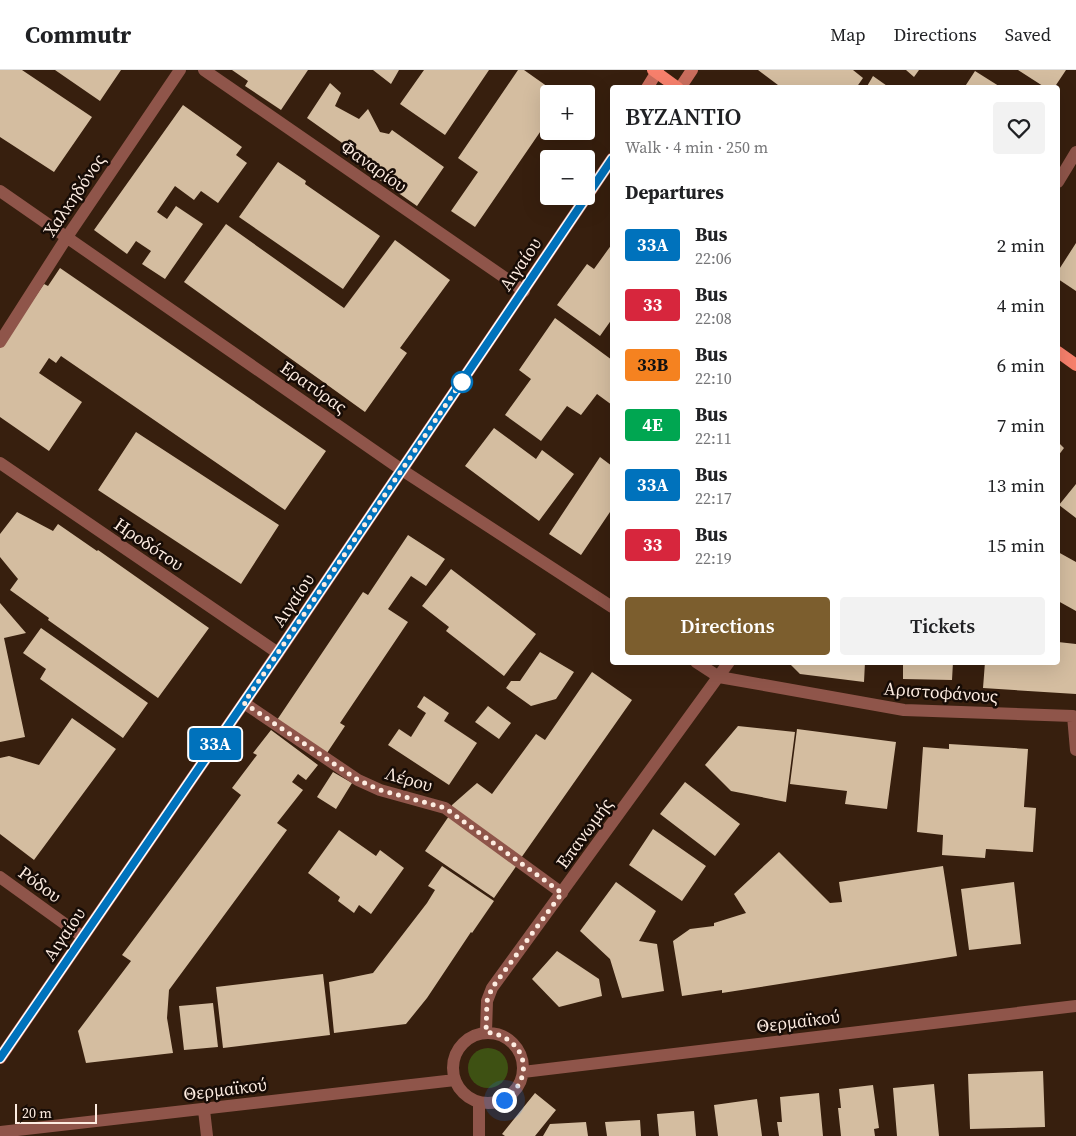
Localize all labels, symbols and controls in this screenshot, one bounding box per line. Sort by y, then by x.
text: Commutr [25,18,131,51]
text: Map [830,22,866,47]
text: Directions [894,22,977,47]
text: Saved [1005,22,1051,47]
map controls [540,85,595,205]
button: + [540,85,595,140]
text: ΒΥΖΑΝΤΙΟ [625,100,742,133]
button: heart [993,102,1045,154]
street label: Φαναρίου [336,134,412,198]
text: Walk · 4 min · 250 m [625,136,768,158]
street label: Χαλκηδόνος [37,148,111,242]
button: − [540,150,595,205]
text: Departures [625,179,724,205]
text: Bus [695,221,727,247]
street label: Αιγαίου [493,232,547,296]
text: 33A [637,232,668,257]
text: 2 min [997,232,1045,258]
text: 22:06 [695,247,732,269]
text: Bus [695,281,727,307]
text: 33 [643,292,662,317]
text: 4 min [997,292,1045,318]
text: 22:08 [695,307,732,329]
text: Bus [695,341,727,367]
text: 33Β [637,352,668,377]
text: 6 min [997,352,1045,378]
street label: Ερατύρας [276,355,352,419]
text: 22:10 [695,367,732,389]
unlabelled marker [451,371,473,393]
text: Bus [695,401,727,427]
text: 4Ε [642,412,663,437]
text: 7 min [997,412,1045,438]
text: 22:11 [695,427,732,449]
text: Bus [695,461,727,487]
text: 33A [637,472,668,497]
text: 13 min [987,472,1045,498]
text: 22:17 [695,487,732,509]
street label: Ηροδότου [109,512,189,576]
text: Bus [695,521,727,547]
text: 33 [643,532,662,557]
text: 15 min [987,532,1045,558]
text: 22:19 [695,547,732,569]
street label: Αιγαίου [266,568,320,632]
button: Directions [625,597,830,655]
button: Tickets [840,597,1045,655]
street label: Αριστοφάνους [883,676,999,708]
line badge: 33A [186,728,244,760]
text: 33A [199,731,231,756]
street label: Λέρου [382,760,436,798]
street label: Επανωμής [550,792,618,874]
street label: Ρόδου [13,860,67,908]
street label: Αιγαίου [37,902,91,966]
street label: Θερμαϊκού [755,1003,841,1039]
street label: Θερμαϊκού [182,1071,268,1107]
your location [492,1088,517,1113]
scale bar [15,1101,98,1124]
text: 20 m [22,1103,52,1123]

